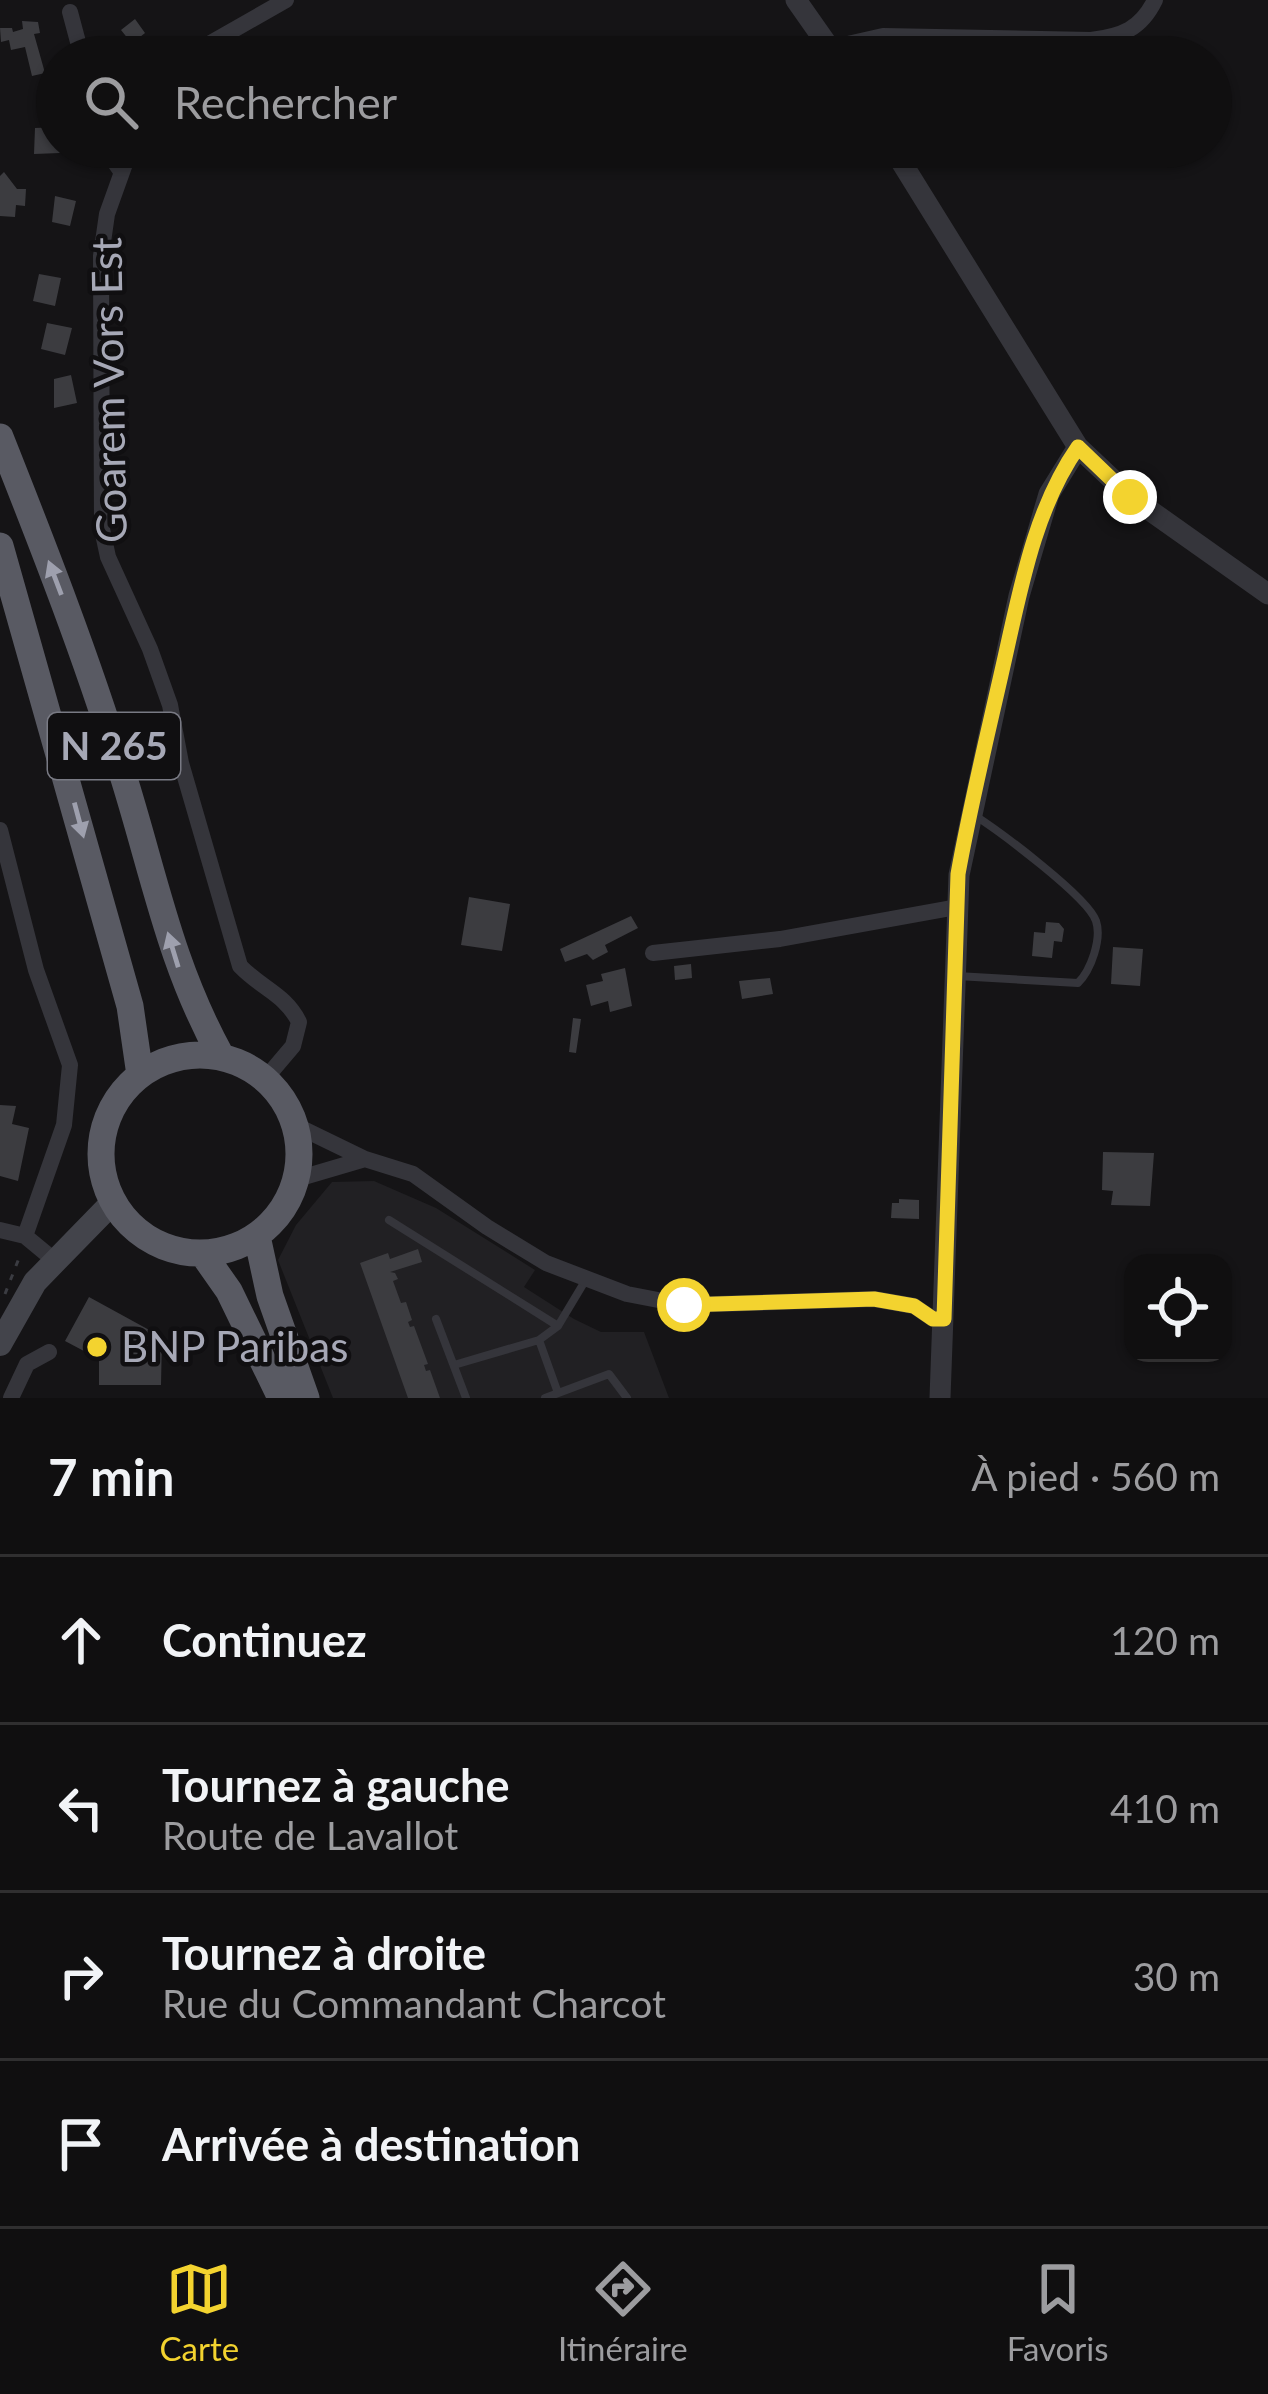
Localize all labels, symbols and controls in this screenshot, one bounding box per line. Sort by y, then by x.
search box [36,36,1232,168]
icon: search [78,69,144,135]
text: Rechercher [174,75,397,129]
street label: Goarem Vors Est [80,237,136,543]
route end [1103,470,1157,524]
one-way arrow [45,560,64,596]
road number: N 265 [48,713,180,779]
one-way arrow [71,802,90,839]
one-way arrow [163,931,181,968]
map controls [1124,1254,1232,1362]
button: locate [1124,1254,1232,1362]
route start [657,1278,711,1332]
place label: BNP Paribas [121,1321,348,1371]
marker: BNP Paribas [84,1334,110,1360]
text: 7 min [48,1446,174,1507]
text: À pied · 560 m [971,1453,1220,1499]
icon: ahead [48,1607,114,1673]
text: Continuez [162,1613,367,1667]
text: 120 m [1110,1617,1220,1663]
text: Tournez à gauche [162,1758,509,1812]
icon: left [48,1775,114,1841]
text: 410 m [1110,1785,1220,1831]
text: Route de Lavallot [162,1812,458,1858]
text: Tournez à droite [162,1926,486,1980]
icon: right [48,1943,114,2009]
text: 30 m [1133,1953,1220,1999]
text: Rue du Commandant Charcot [162,1980,666,2026]
icon: arrive [48,2111,114,2177]
text: Arrivée à destination [162,2117,580,2171]
tab: Carte [159,2256,239,2368]
tab: Itinéraire [558,2256,688,2368]
tab: Favoris [1007,2256,1109,2368]

